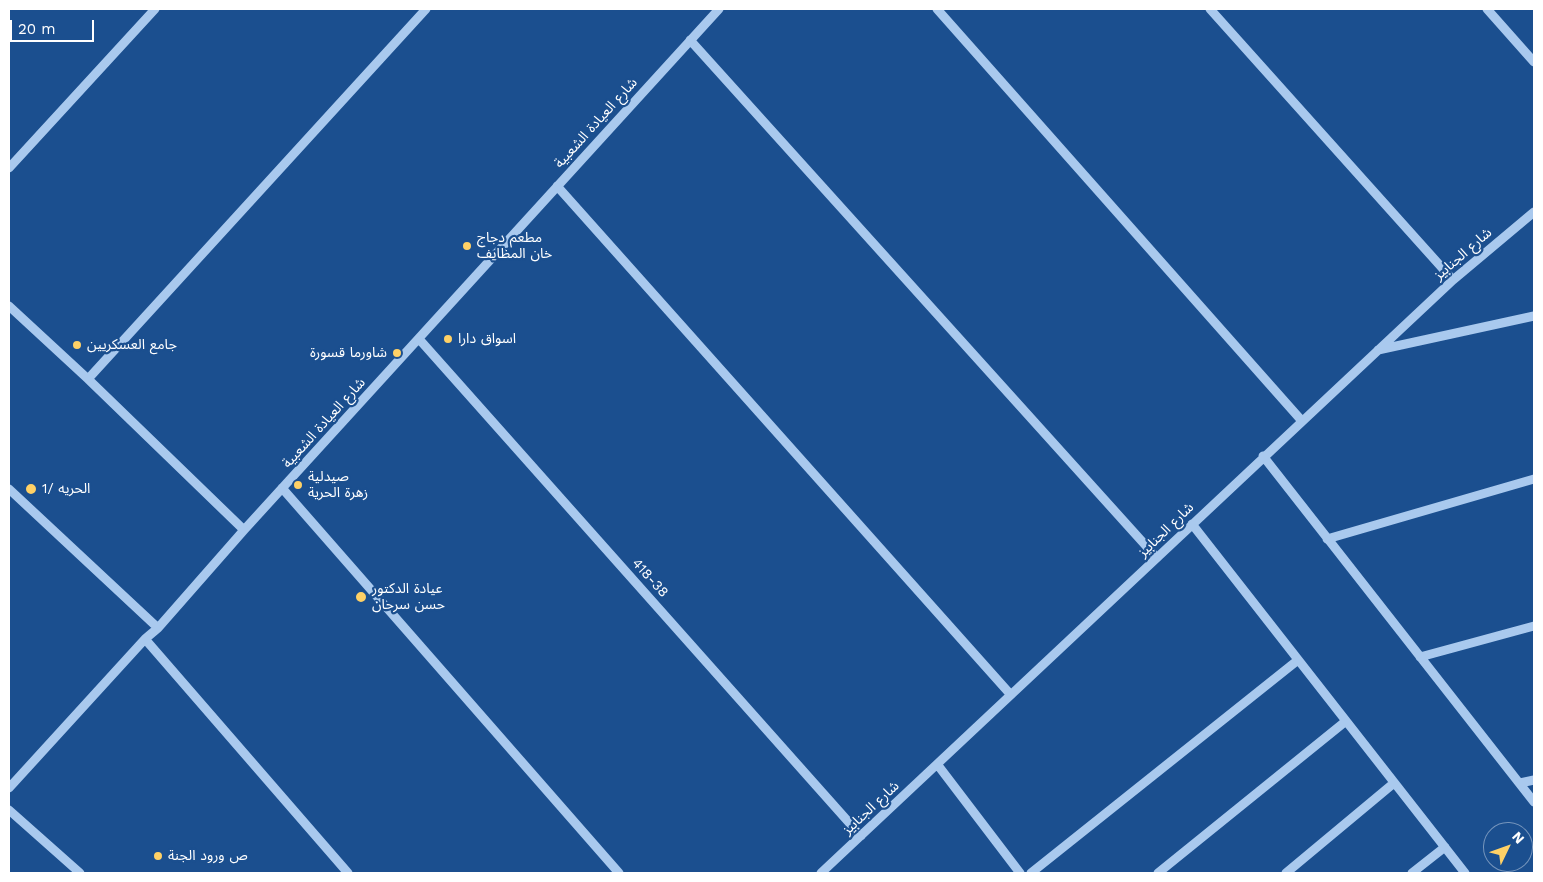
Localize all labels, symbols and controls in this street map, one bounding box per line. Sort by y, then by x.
scale bar [12,10,96,42]
text: 20 m [18,20,56,38]
street label: شارع العيادة الشعبية [551,74,641,172]
street label: شارع الجنابيز [1431,224,1495,284]
place label: مطعم دجاج خان المظايف [477,230,552,262]
marker: مطعم دجاج خان المظايف [461,240,473,252]
place label: اسواق دارا [458,331,516,347]
marker: اسواق دارا [442,333,454,345]
place label: جامع العسكريين [87,337,177,353]
marker: جامع العسكريين [71,339,83,351]
place label: شاورما قسورة [310,345,387,361]
marker: شاورما قسورة [391,347,403,359]
street label: شارع العيادة الشعبية [279,374,369,472]
place label: صيدلية زهرة الحرية [308,469,368,502]
marker: صيدلية زهرة الحرية [292,479,304,491]
place label: الحريه /1 [42,481,90,497]
marker: الحريه /1 [24,482,38,496]
street label: شارع الجنابيز [1134,499,1198,561]
street label: 418-38 [628,555,672,601]
place label: عيادة الدكتور حسن سرحان [372,581,445,614]
marker: عيادة الدكتور حسن سرحان [354,590,368,604]
street label: شارع الجنابيز [839,778,903,838]
north arrow [1483,822,1533,872]
text: N [1509,828,1528,847]
place label: ص ورود الجنة [168,848,248,864]
marker: ص ورود الجنة [152,850,164,862]

